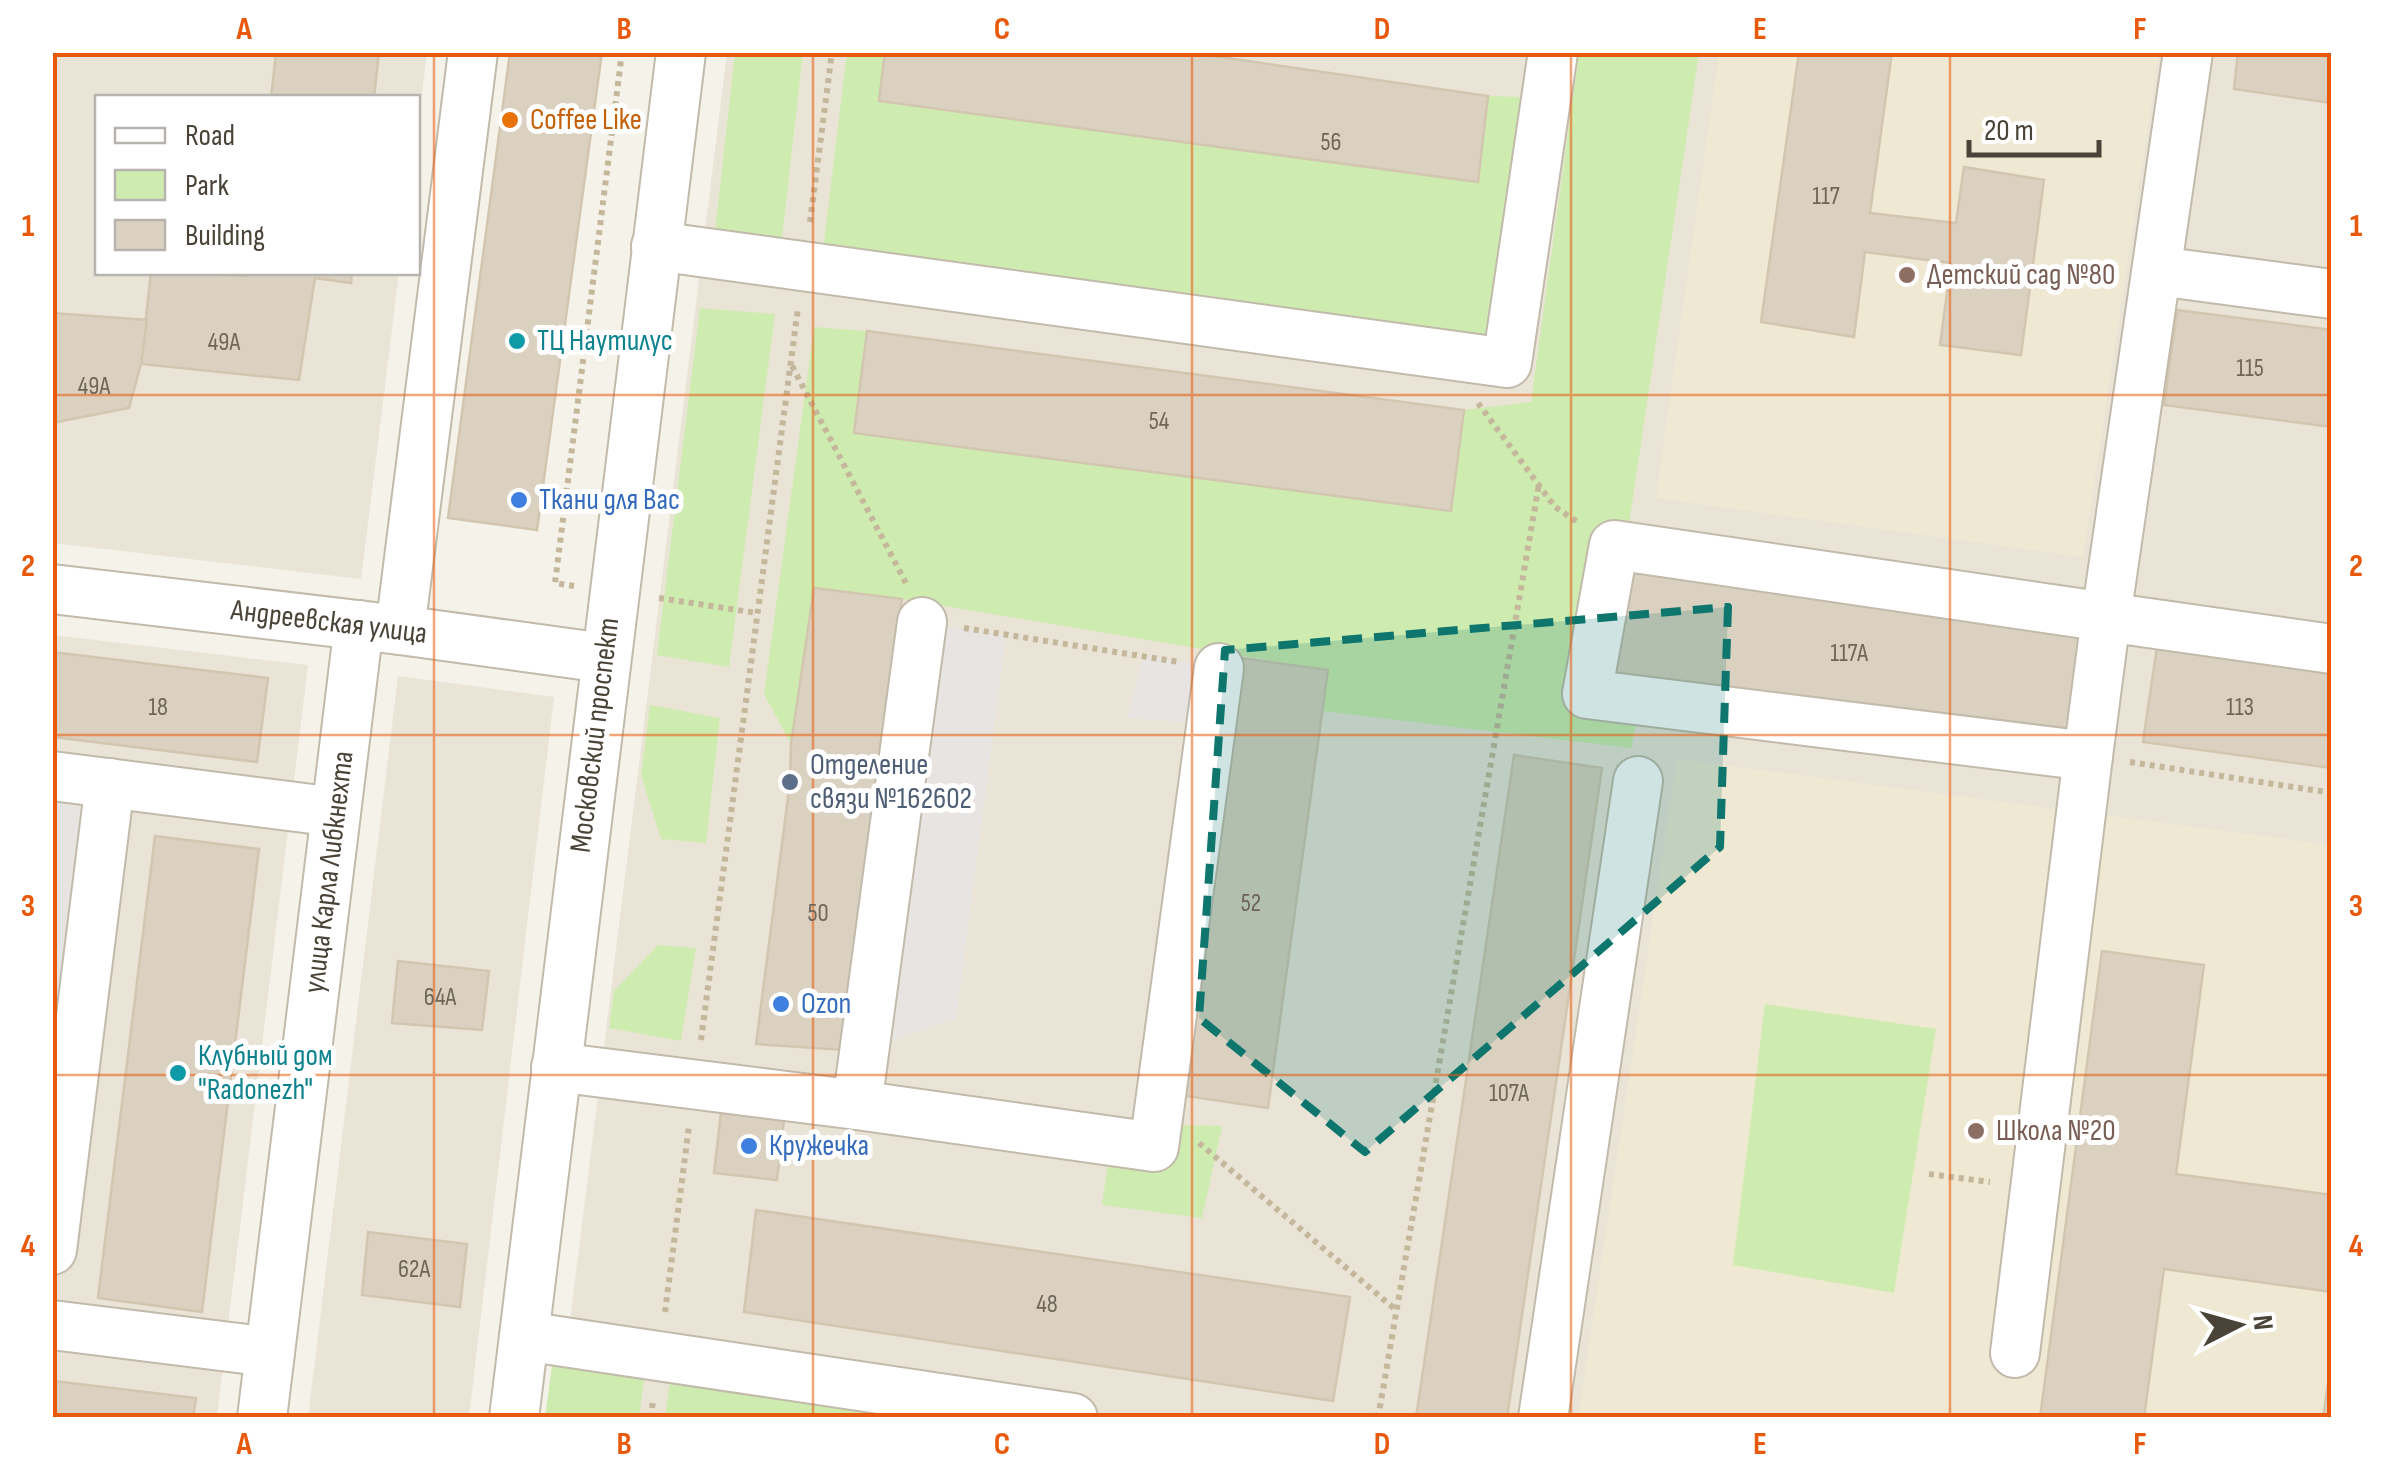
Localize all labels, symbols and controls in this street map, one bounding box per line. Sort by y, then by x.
text: A [235,10,252,49]
text: B [616,10,632,49]
text: C [994,10,1010,49]
text: D [1374,10,1390,49]
text: E [1753,10,1767,49]
text: F [2133,10,2147,49]
legend [95,95,420,275]
scale bar [1969,95,2099,157]
place label: Coffee Like [530,102,642,138]
marker: Coffee Like [499,109,521,131]
text: 20 m [1984,113,2034,149]
text: Road [185,118,235,154]
house number: 56 [1321,127,1341,158]
text: Park [185,168,229,204]
house number: 117 [1812,181,1840,212]
text: 1 [22,207,35,246]
text: 1 [2350,207,2363,246]
text: Building [185,218,265,254]
place label: Детский сад №80 [1927,257,2115,293]
marker: Детский сад №80 [1896,264,1918,286]
place label: ТЦ Наутилус [537,323,673,359]
house number: 49А [208,327,240,358]
marker: ТЦ Наутилус [506,330,528,352]
house number: 115 [2236,353,2264,384]
house number: 49А [78,371,110,402]
house number: 54 [1149,406,1169,437]
place label: Ткани для Вас [539,482,680,518]
marker: Ткани для Вас [508,489,530,511]
text: 2 [21,547,35,586]
text: 2 [2349,547,2363,586]
street label: Андреевская улица [228,592,429,652]
street label: Московский проспект [563,615,627,855]
house number: 117А [1830,638,1868,669]
house number: 18 [148,692,168,723]
house number: 113 [2226,692,2254,723]
place label: Отделение связи №162602 [810,747,972,817]
street label: улица Карла Либкнехта [296,749,362,995]
marker: Отделение связи №162602 [779,771,801,793]
text: 3 [21,887,35,926]
text: 3 [2349,887,2363,926]
house number: 52 [1241,888,1261,919]
house number: 50 [807,898,829,929]
house number: 64А [424,982,457,1013]
place label: Ozon [801,986,851,1022]
marker: Ozon [770,993,792,1015]
place label: Клубный дом "Radonezh" [198,1038,333,1108]
marker: Клубный дом "Radonezh" [167,1062,189,1084]
house number: 107А [1489,1078,1529,1109]
place label: Школа №20 [1996,1113,2116,1149]
marker: Школа №20 [1965,1120,1987,1142]
place label: Кружечка [769,1128,869,1164]
marker: Кружечка [738,1135,760,1157]
text: 4 [21,1227,36,1266]
text: 4 [2349,1227,2364,1266]
house number: 62А [398,1254,430,1285]
north arrow [2189,1275,2289,1375]
house number: 48 [1036,1289,1058,1320]
text: N [2245,1313,2280,1332]
text: A [235,1425,252,1464]
text: B [616,1425,632,1464]
text: C [994,1425,1010,1464]
text: D [1374,1425,1390,1464]
text: E [1753,1425,1767,1464]
text: F [2133,1425,2147,1464]

